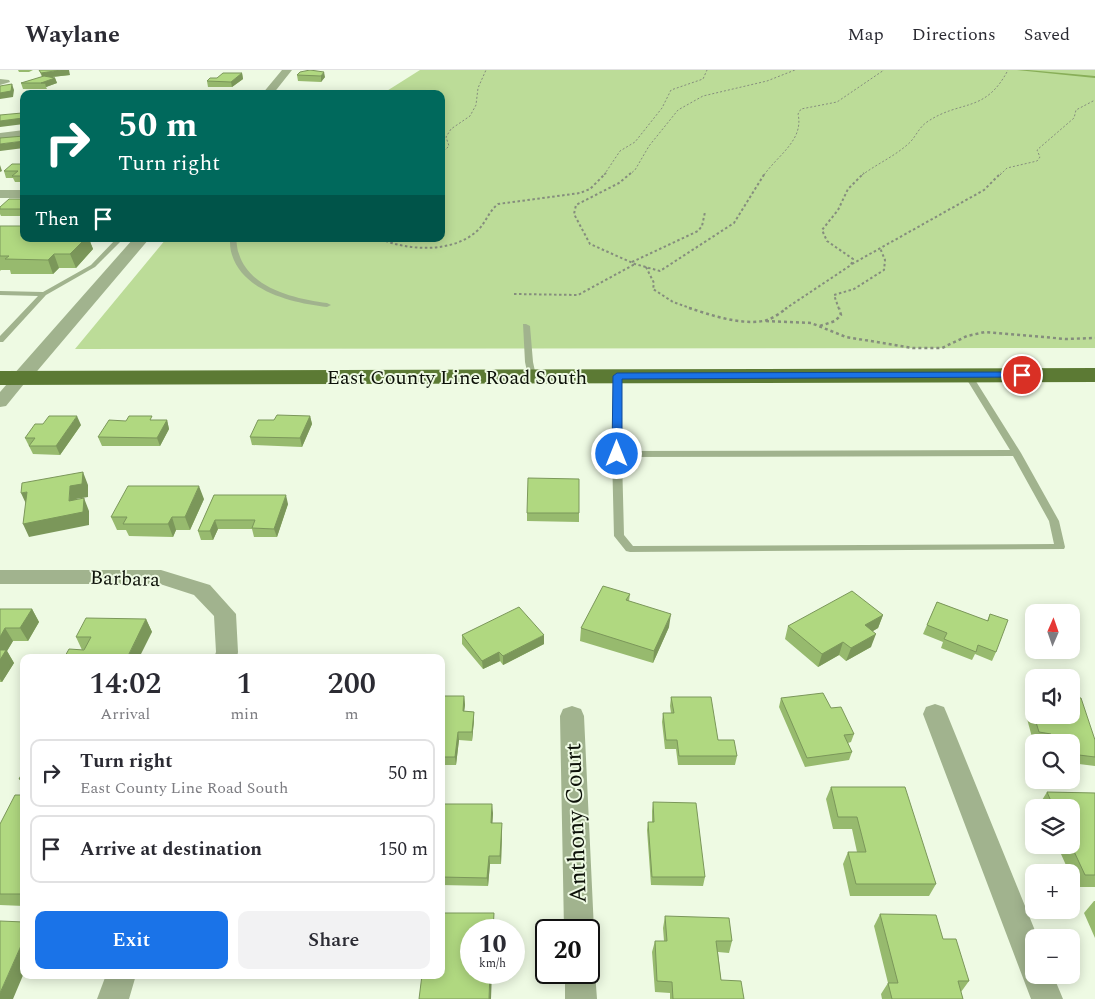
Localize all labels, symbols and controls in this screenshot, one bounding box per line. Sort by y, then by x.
text: Waylane [25,17,120,53]
text: Map [848,21,884,48]
text: Directions [912,21,996,48]
text: Saved [1024,21,1070,48]
text: 50 m [118,99,198,152]
icon: right [35,110,100,175]
text: Turn right [118,147,220,180]
text: Then [35,205,79,234]
icon: arrive [89,205,117,233]
pin [1001,354,1043,396]
icon: arrive [1008,361,1036,389]
street label: East County Line Road South [327,363,587,393]
position arrow [590,427,642,479]
street label: Barbara [90,563,161,595]
north arrow [1025,604,1080,659]
map controls [1025,604,1080,984]
text: 14:02 [89,661,161,707]
text: 1 [236,661,252,707]
text: 200 [328,661,376,707]
button: sound [1025,669,1080,724]
text: Arrival [100,702,150,726]
text: min [230,702,258,726]
text: m [345,702,359,726]
button: search [1025,734,1080,789]
street label: Anthony Court [555,742,597,904]
text: Turn right [80,747,173,776]
icon: right [37,759,65,787]
text: 50 m [388,759,428,788]
text: East County Line Road South [80,776,288,800]
button: layers [1025,799,1080,854]
icon: arrive [37,835,65,863]
text: Arrive at destination [80,835,262,864]
text: 150 m [378,835,428,864]
button: + [1025,864,1080,919]
button: Exit [35,911,228,969]
button: Share [238,911,430,969]
speed limit sign: 20 [535,919,600,984]
text: 10 [478,926,507,964]
button: − [1025,929,1080,984]
text: km/h [479,954,506,973]

